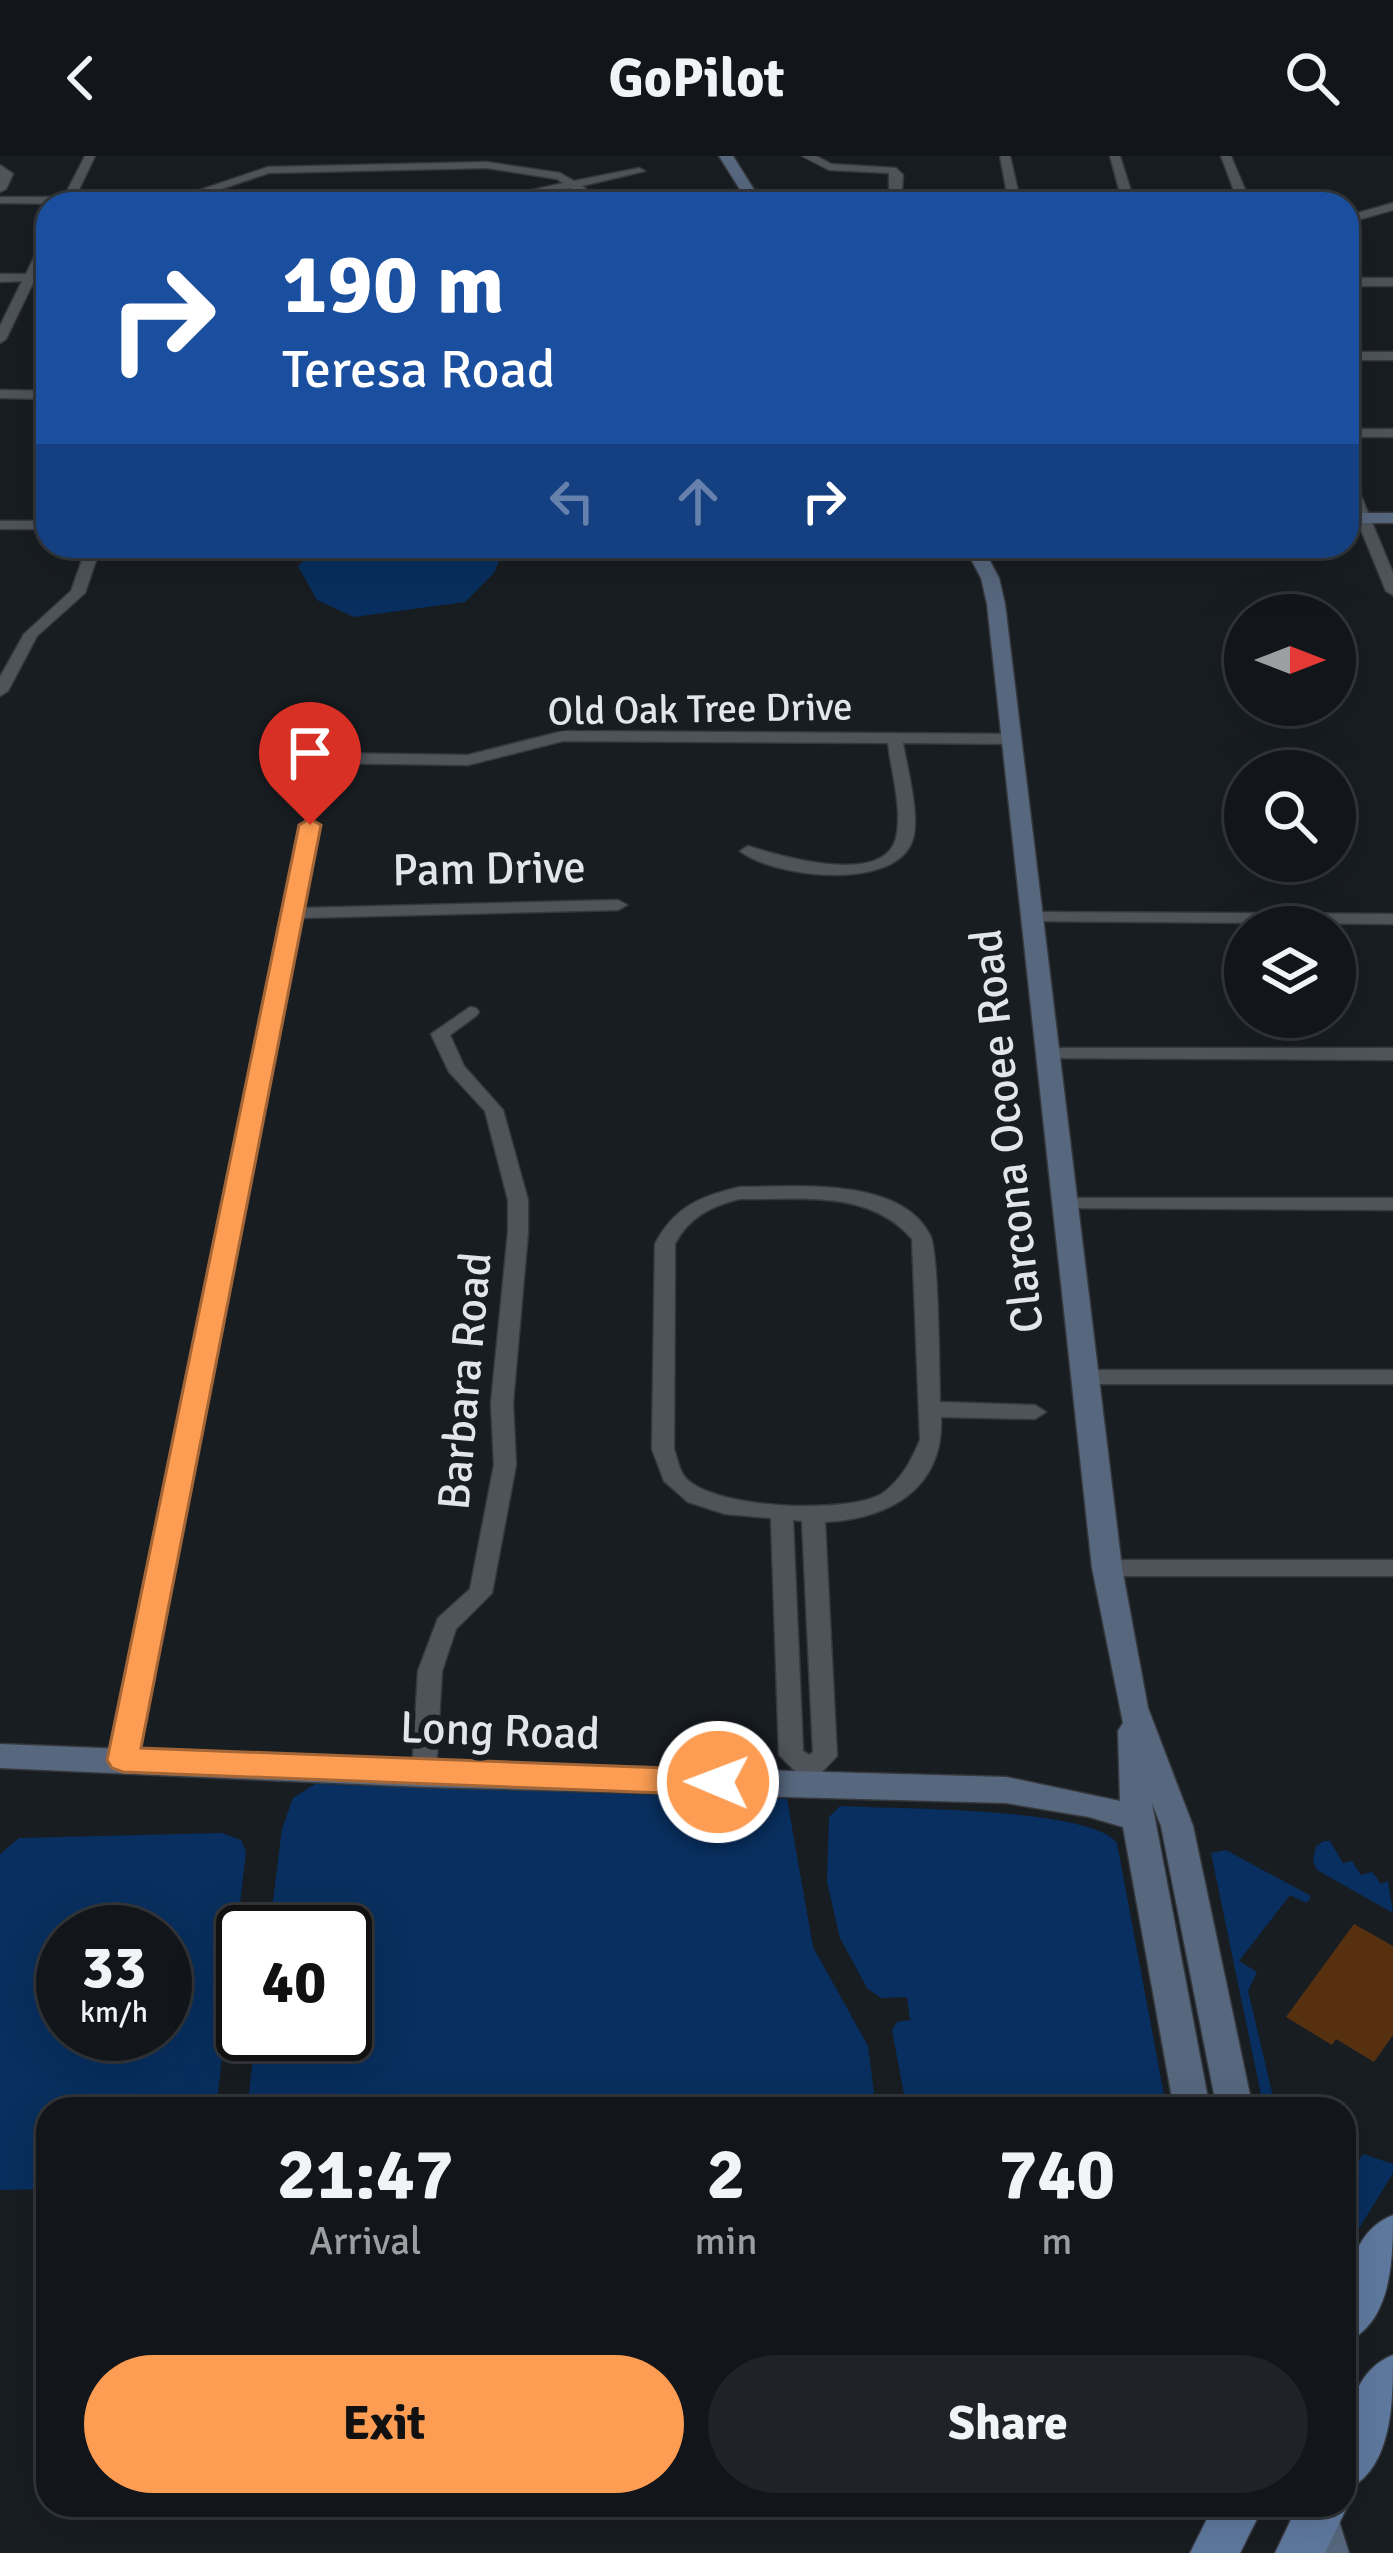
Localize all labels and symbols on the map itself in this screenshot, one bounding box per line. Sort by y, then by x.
north arrow [1224,594,1356,726]
street label: Old Oak Tree Drive [547,682,853,736]
pin [259,702,361,825]
street label: Pam Drive [392,840,586,898]
street label: Clarcona Ocoee Road [958,926,1056,1336]
street label: Barbara Road [426,1250,504,1512]
street label: Long Road [399,1700,601,1762]
position arrow [655,1719,781,1845]
speed limit sign: 40 [216,1905,372,2061]

